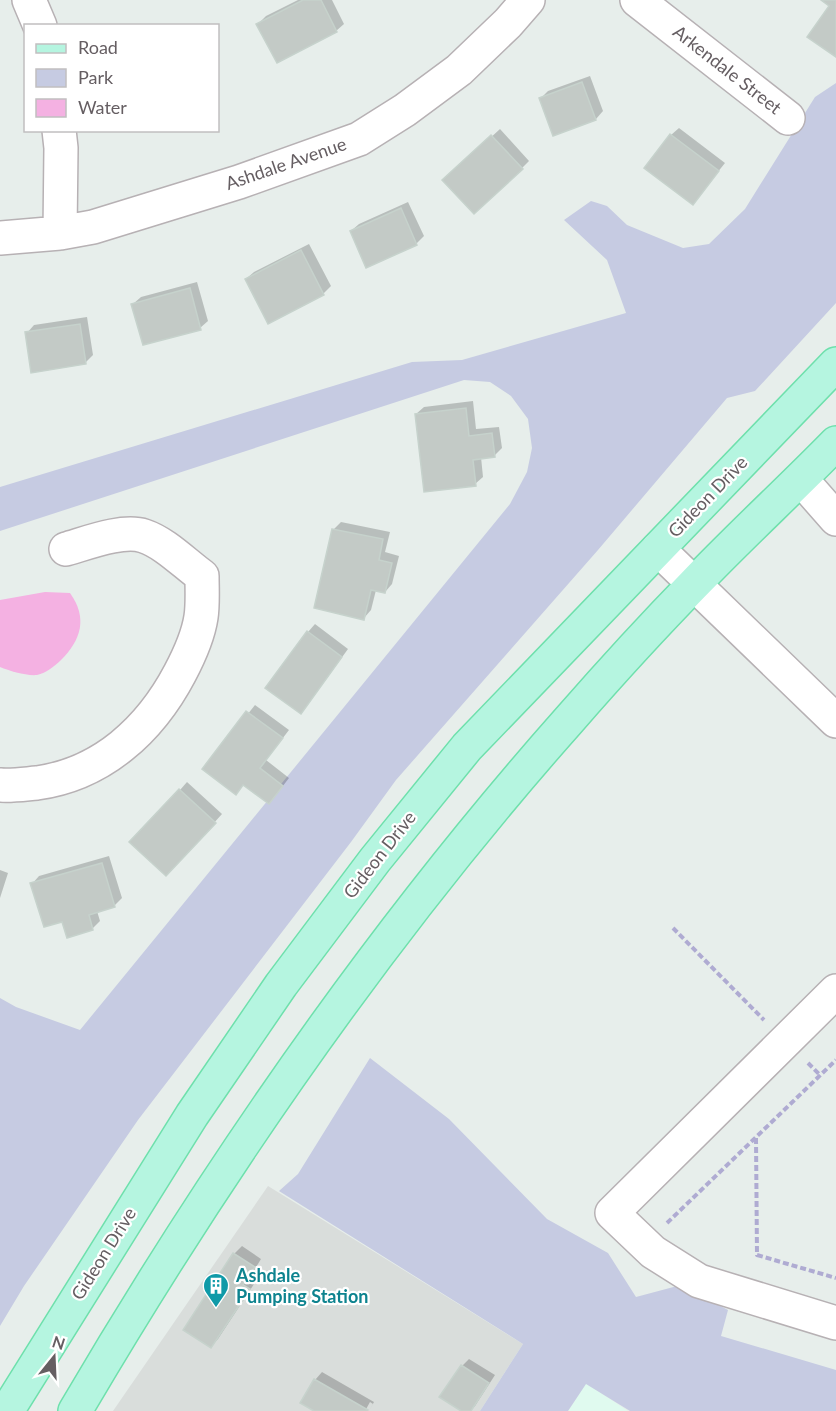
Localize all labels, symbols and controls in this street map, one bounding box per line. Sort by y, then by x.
street label: Arkendale Street [669,20,787,119]
legend [24,24,219,132]
text: Road [78,36,118,58]
text: Park [78,66,114,88]
text: Water [78,96,127,118]
street label: Ashdale Avenue [222,132,349,194]
street label: Gideon Drive [663,451,752,542]
street label: Gideon Drive [338,806,420,902]
street label: Gideon Drive [66,1203,140,1304]
place label: Ashdale Pumping Station [235,1264,368,1307]
building icon: Ashdale Pumping Station [201,1271,231,1309]
north arrow [24,1327,84,1387]
text: N [50,1331,68,1353]

